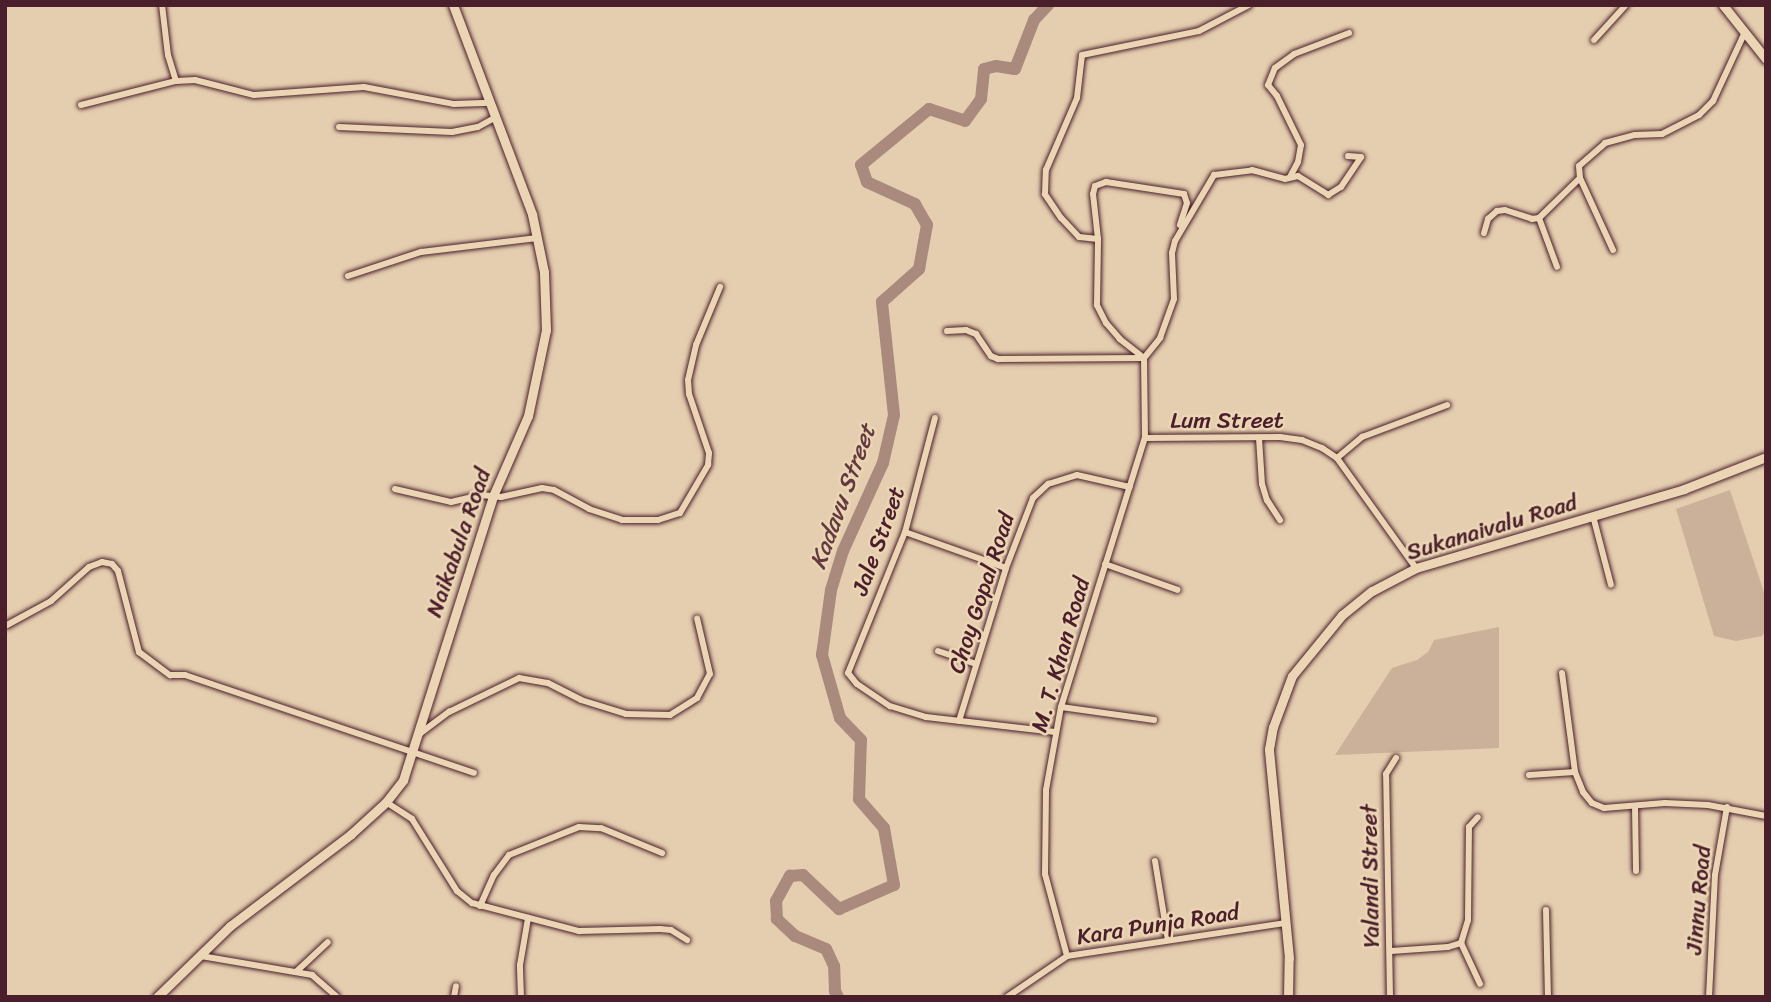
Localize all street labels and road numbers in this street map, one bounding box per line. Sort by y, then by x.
street label: Lum Street [1170,407,1284,435]
street label: Naikabula Road [421,465,497,621]
street label: Jale Street [847,483,911,599]
street label: Sukanaivalu Road [1403,489,1581,567]
street label: Choy Gopal Road [943,509,1021,677]
street label: M. T. Khan Road [1026,574,1096,736]
street label: Yalandi Street [1356,804,1386,948]
street label: Jinnu Road [1680,844,1718,956]
street label: Kara Punja Road [1074,898,1242,952]

